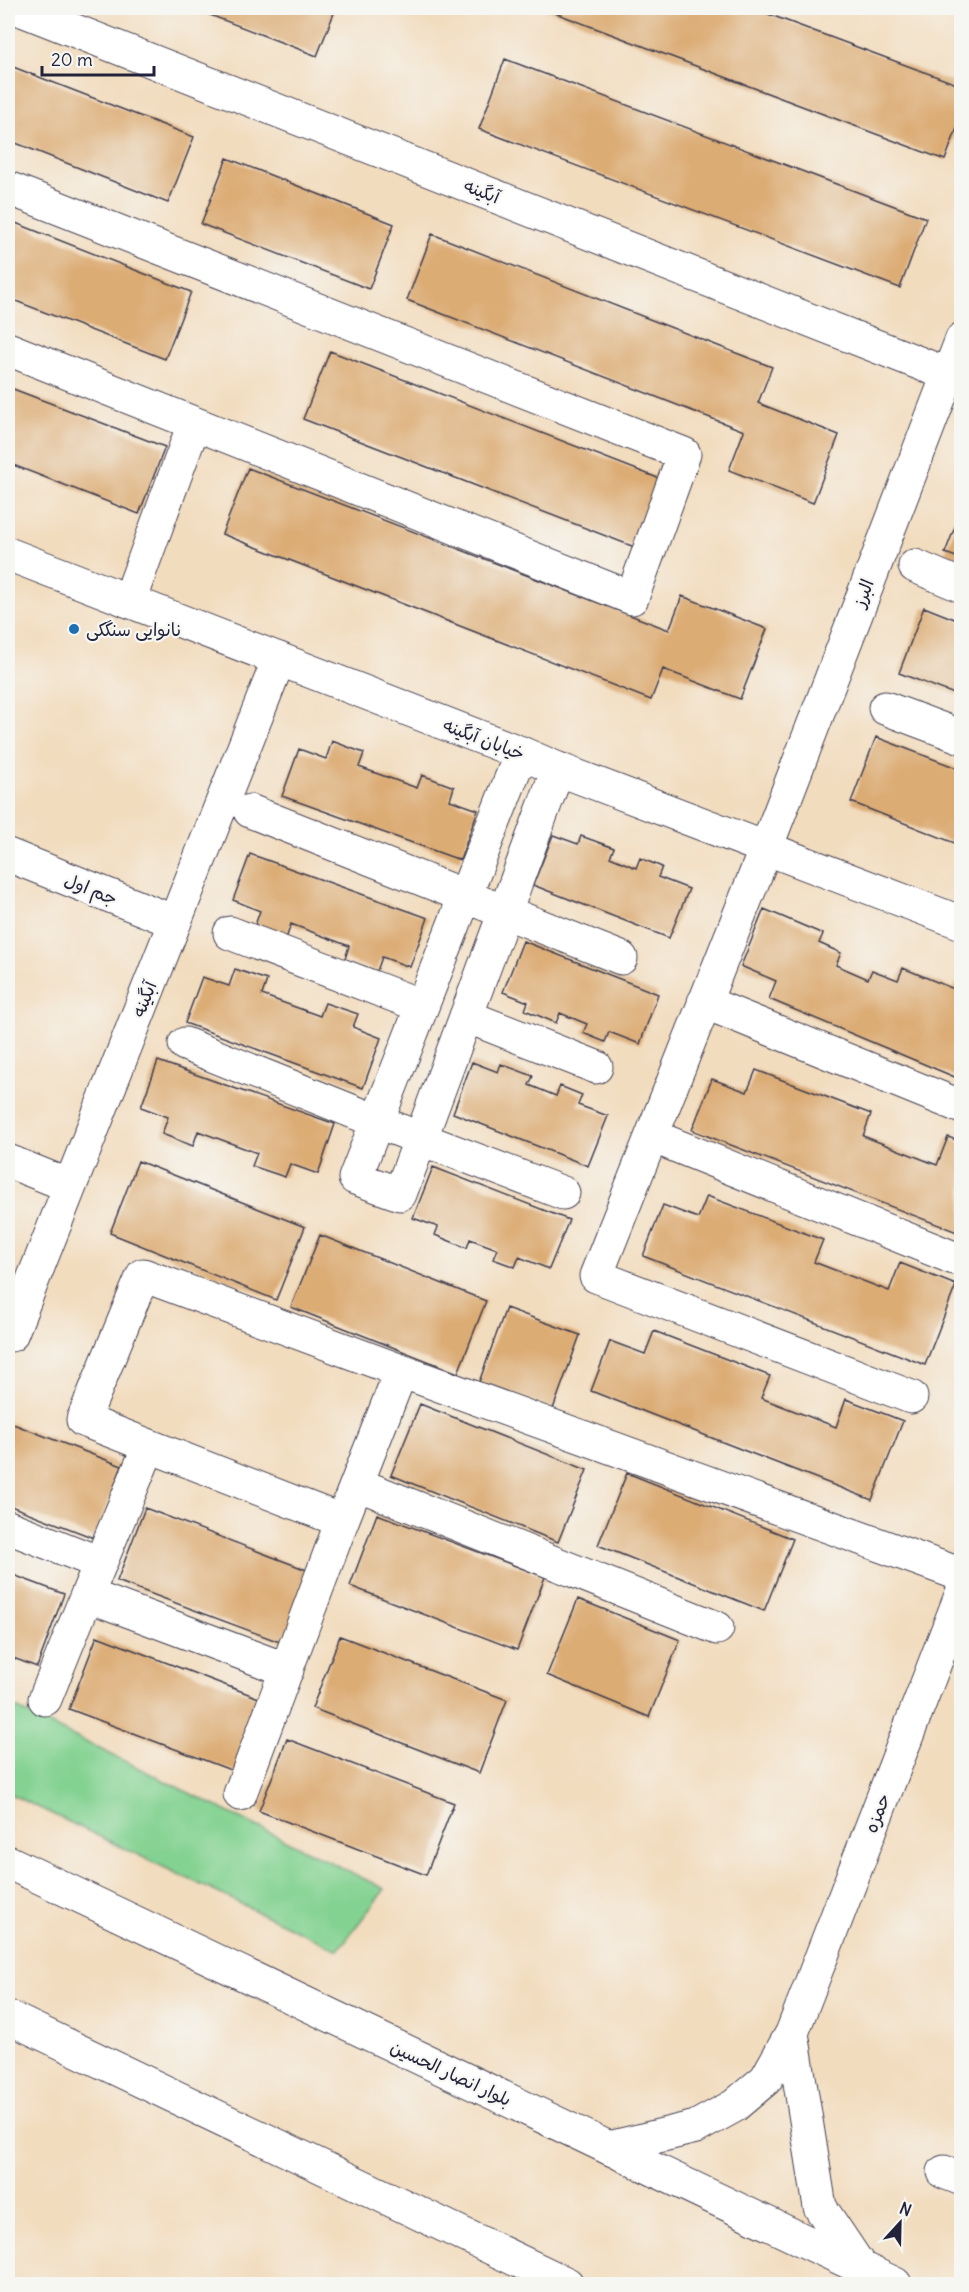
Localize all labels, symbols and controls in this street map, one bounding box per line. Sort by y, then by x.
scale bar [42,39,154,77]
text: 20 m [51,48,93,71]
street label: آبگینه [461,173,505,209]
street label: البرز [846,576,879,612]
place label: نانوایی سنگکی [86,618,182,641]
marker: نانوایی سنگکی [67,622,81,636]
street label: خیابان آبگینه [440,713,528,765]
street label: جم اول [60,868,121,913]
street label: آبگینه [126,976,162,1020]
street label: حمزه [859,1790,895,1836]
street label: بلوار انصار الحسین [387,2035,515,2111]
north arrow [870,2193,930,2253]
text: N [897,2198,914,2220]

